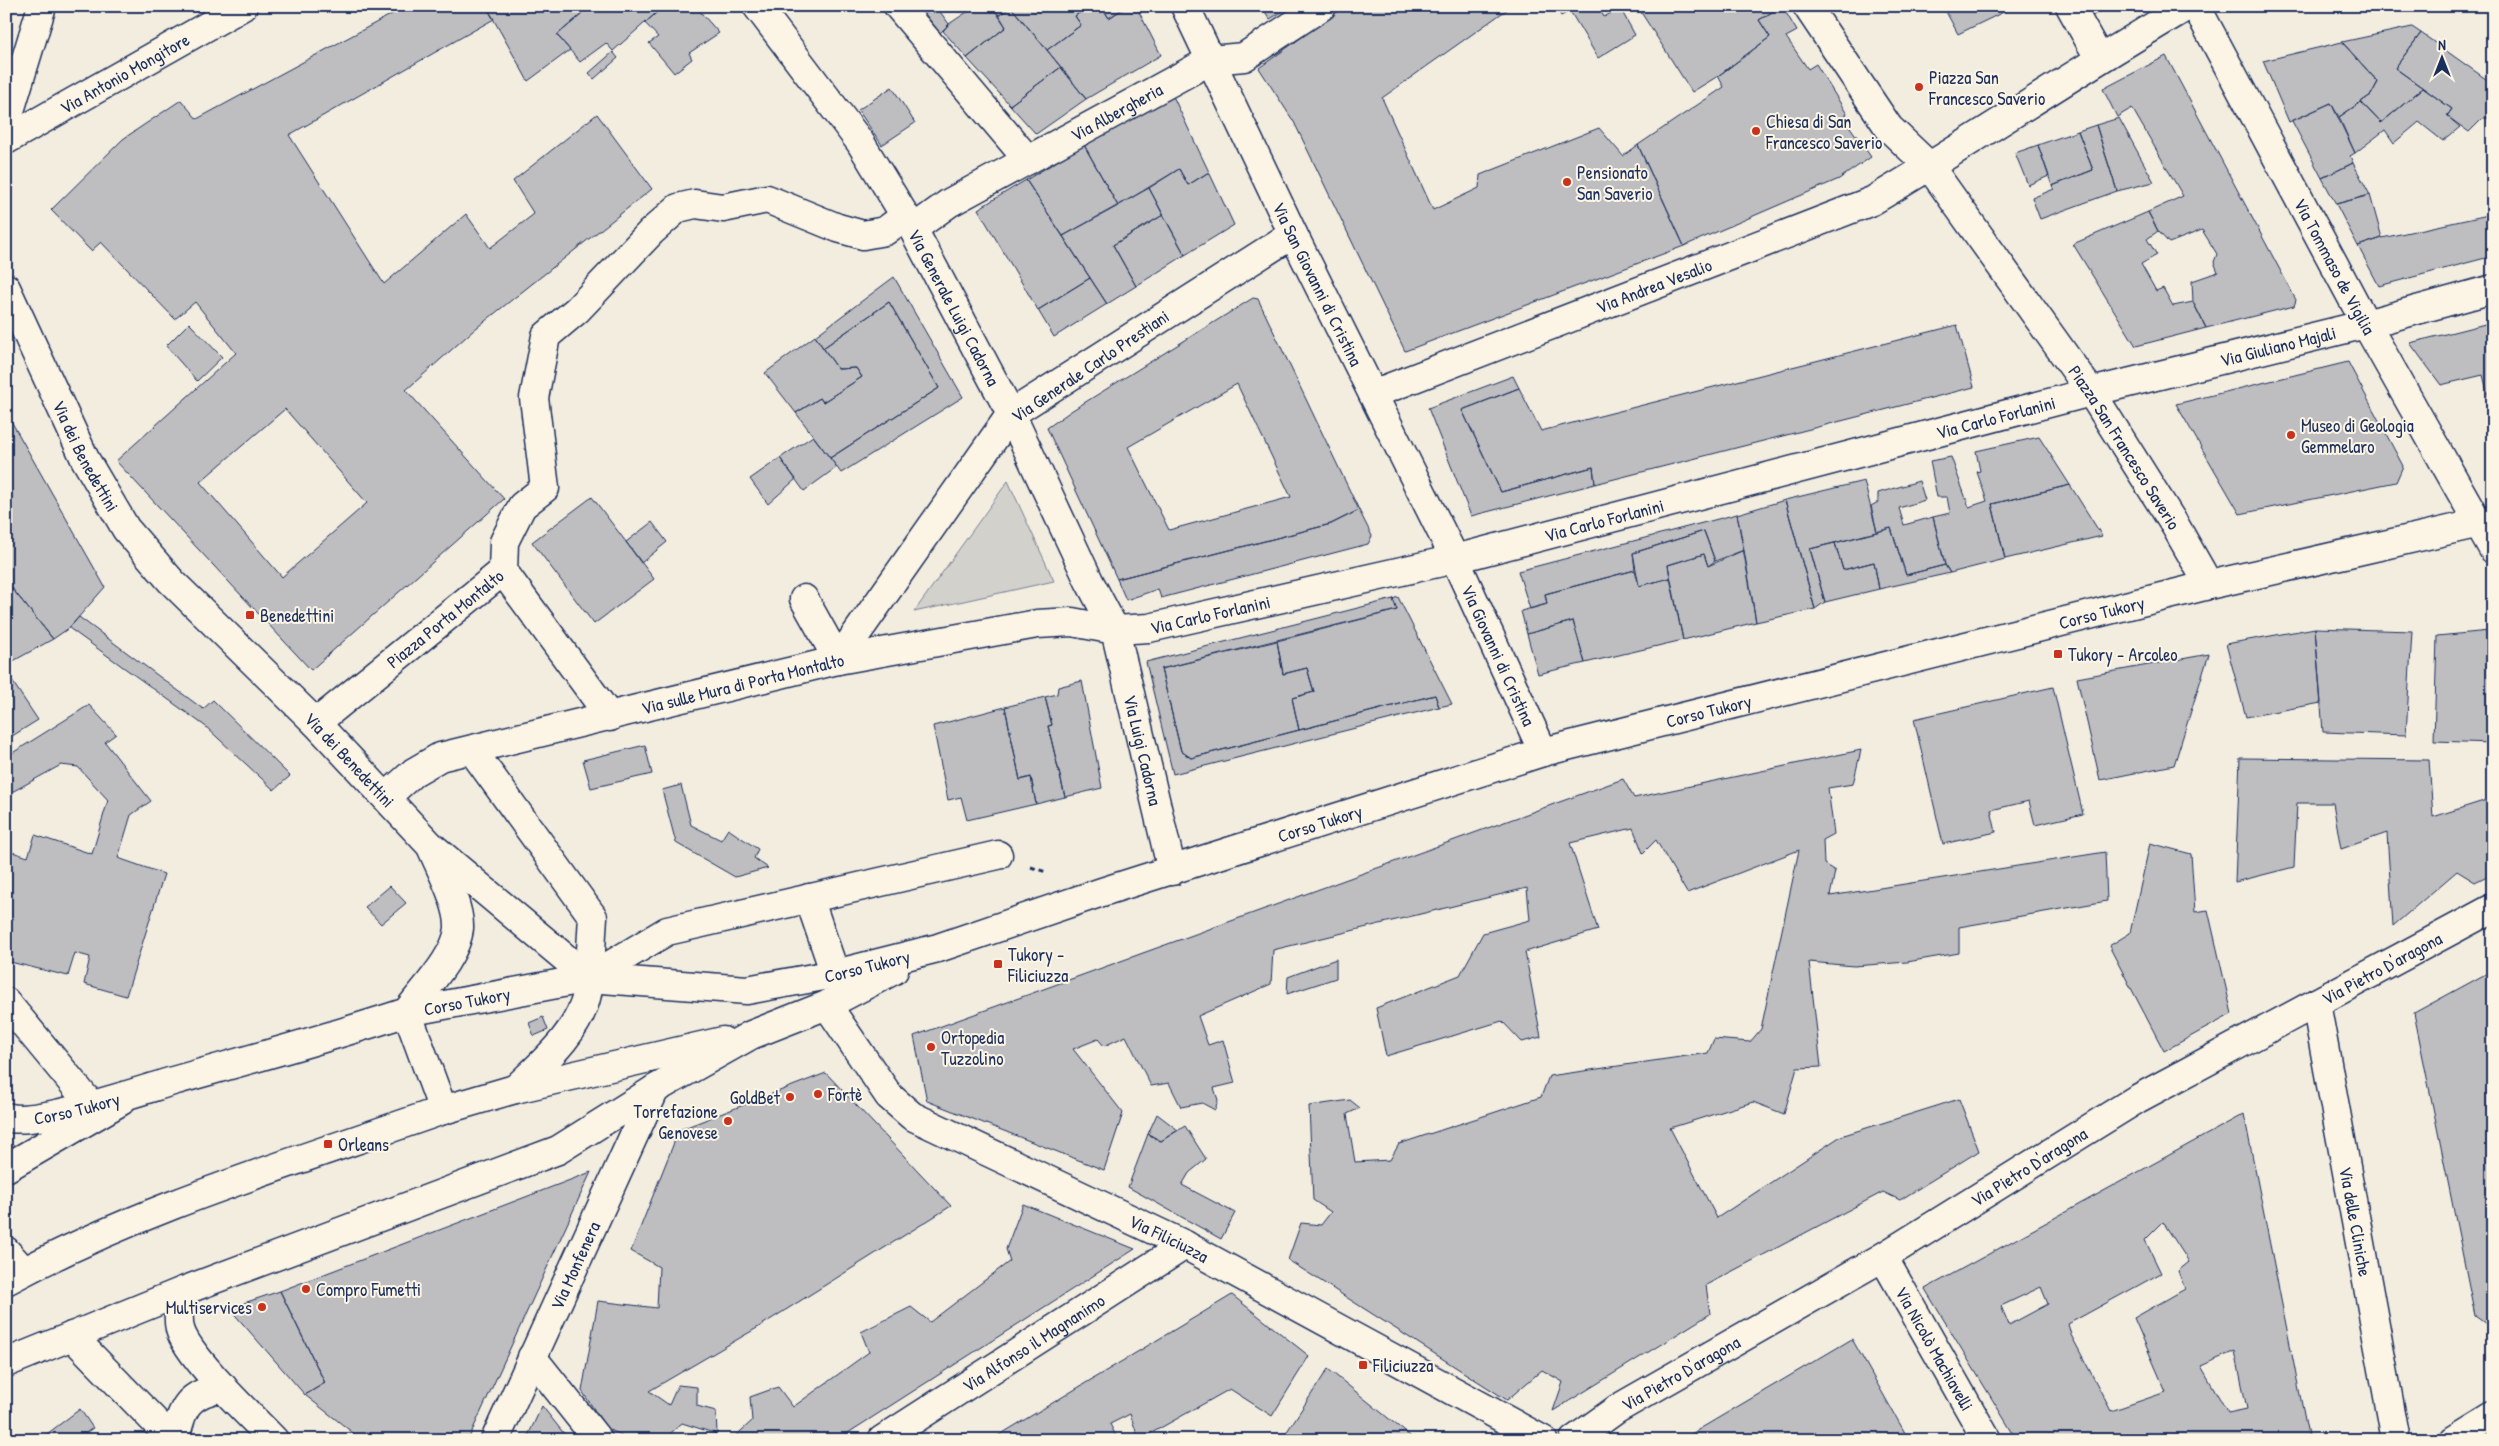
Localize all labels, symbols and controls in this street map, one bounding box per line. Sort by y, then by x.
street label: Via Antonio Mongitore [55,26,194,120]
north arrow [2416,32,2466,82]
text: N [2438,35,2446,54]
place label: Piazza San Francesco Saverio [1928,65,2045,111]
street label: Via Albergheria [1066,76,1167,147]
marker: Piazza San Francesco Saverio [1913,81,1925,93]
place label: Chiesa di San Francesco Saverio [1765,109,1882,155]
marker: Chiesa di San Francesco Saverio [1750,125,1762,137]
place label: Pensionato San Saverio [1577,160,1653,206]
marker: Pensionato San Saverio [1561,176,1573,188]
street label: Via Tommaso de Vigilia [2288,193,2382,339]
street label: Via San Giovanni di Cristina [1267,198,1369,370]
street label: Via Generale Luigi Cadorna [903,224,1006,390]
street label: Via Andrea Vesalio [1592,252,1715,319]
street label: Via Generale Carlo Prestiani [1006,304,1174,428]
street label: Via Giuliano Majali [2217,319,2338,372]
street label: Piazza San Francesco Saverio [2063,360,2187,534]
street label: Via Carlo Forlanini [1933,389,2058,445]
street label: Via dei Benedettini [47,396,125,516]
place label: Museo di Geologia Gemmelaro [2301,413,2414,459]
marker: Museo di Geologia Gemmelaro [2285,429,2297,441]
street label: Via Carlo Forlanini [1541,492,1666,548]
street label: Piazza Porta Montalto [381,563,509,674]
street label: Via Giovanni di Cristina [1456,580,1542,730]
street label: Via Carlo Forlanini [1148,589,1273,640]
street label: Corso Tukory [2056,589,2147,635]
place label: Benedettini [260,603,334,628]
marker: Benedettini [244,609,256,621]
place label: Tukory - Arcoleo [2068,642,2178,667]
street label: Via sulle Mura di Porta Montalto [639,647,846,720]
marker: Tukory - Arcoleo [2052,648,2064,660]
street label: Corso Tukory [1663,688,1754,733]
street label: Via Luigi Cadorna [1118,692,1169,808]
street label: Via dei Benedettini [299,706,401,813]
street label: Corso Tukory [1274,798,1365,848]
street label: Via Pietro D'aragona [2317,925,2446,1010]
place label: Tukory - Filiciuzza [1007,942,1068,988]
street label: Corso Tukory [822,943,913,988]
marker: Tukory - Filiciuzza [992,958,1004,970]
street label: Corso Tukory [422,980,513,1021]
place label: Ortopedia Tuzzolino [941,1025,1004,1071]
marker: Ortopedia Tuzzolino [925,1041,937,1053]
place label: Fortè [827,1082,862,1107]
street label: Corso Tukory [32,1085,123,1130]
place label: GoldBet [730,1085,781,1110]
marker: Fortè [812,1088,824,1100]
marker: GoldBet [784,1091,796,1103]
place label: Torrefazione Genovese [633,1099,718,1145]
marker: Torrefazione Genovese [722,1115,734,1127]
street label: Via Pietro D'aragona [1966,1121,2092,1212]
place label: Orleans [338,1132,389,1157]
marker: Orleans [322,1138,334,1150]
street label: Via delle Cliniche [2334,1164,2378,1278]
street label: Via Filiciuzza [1125,1208,1213,1268]
street label: Via Monfenera [544,1217,606,1313]
place label: Compro Fumetti [316,1277,421,1302]
street label: Via Nicolò Machiavelli [1890,1282,1980,1415]
marker: Compro Fumetti [300,1283,312,1295]
street label: Via Alfonso il Magnanimo [957,1287,1109,1398]
place label: Multiservices [166,1295,252,1320]
marker: Multiservices [256,1301,268,1313]
street label: Via Pietro D'aragona [1616,1329,1744,1417]
place label: Filiciuzza [1372,1353,1433,1378]
marker: Filiciuzza [1357,1359,1369,1371]

